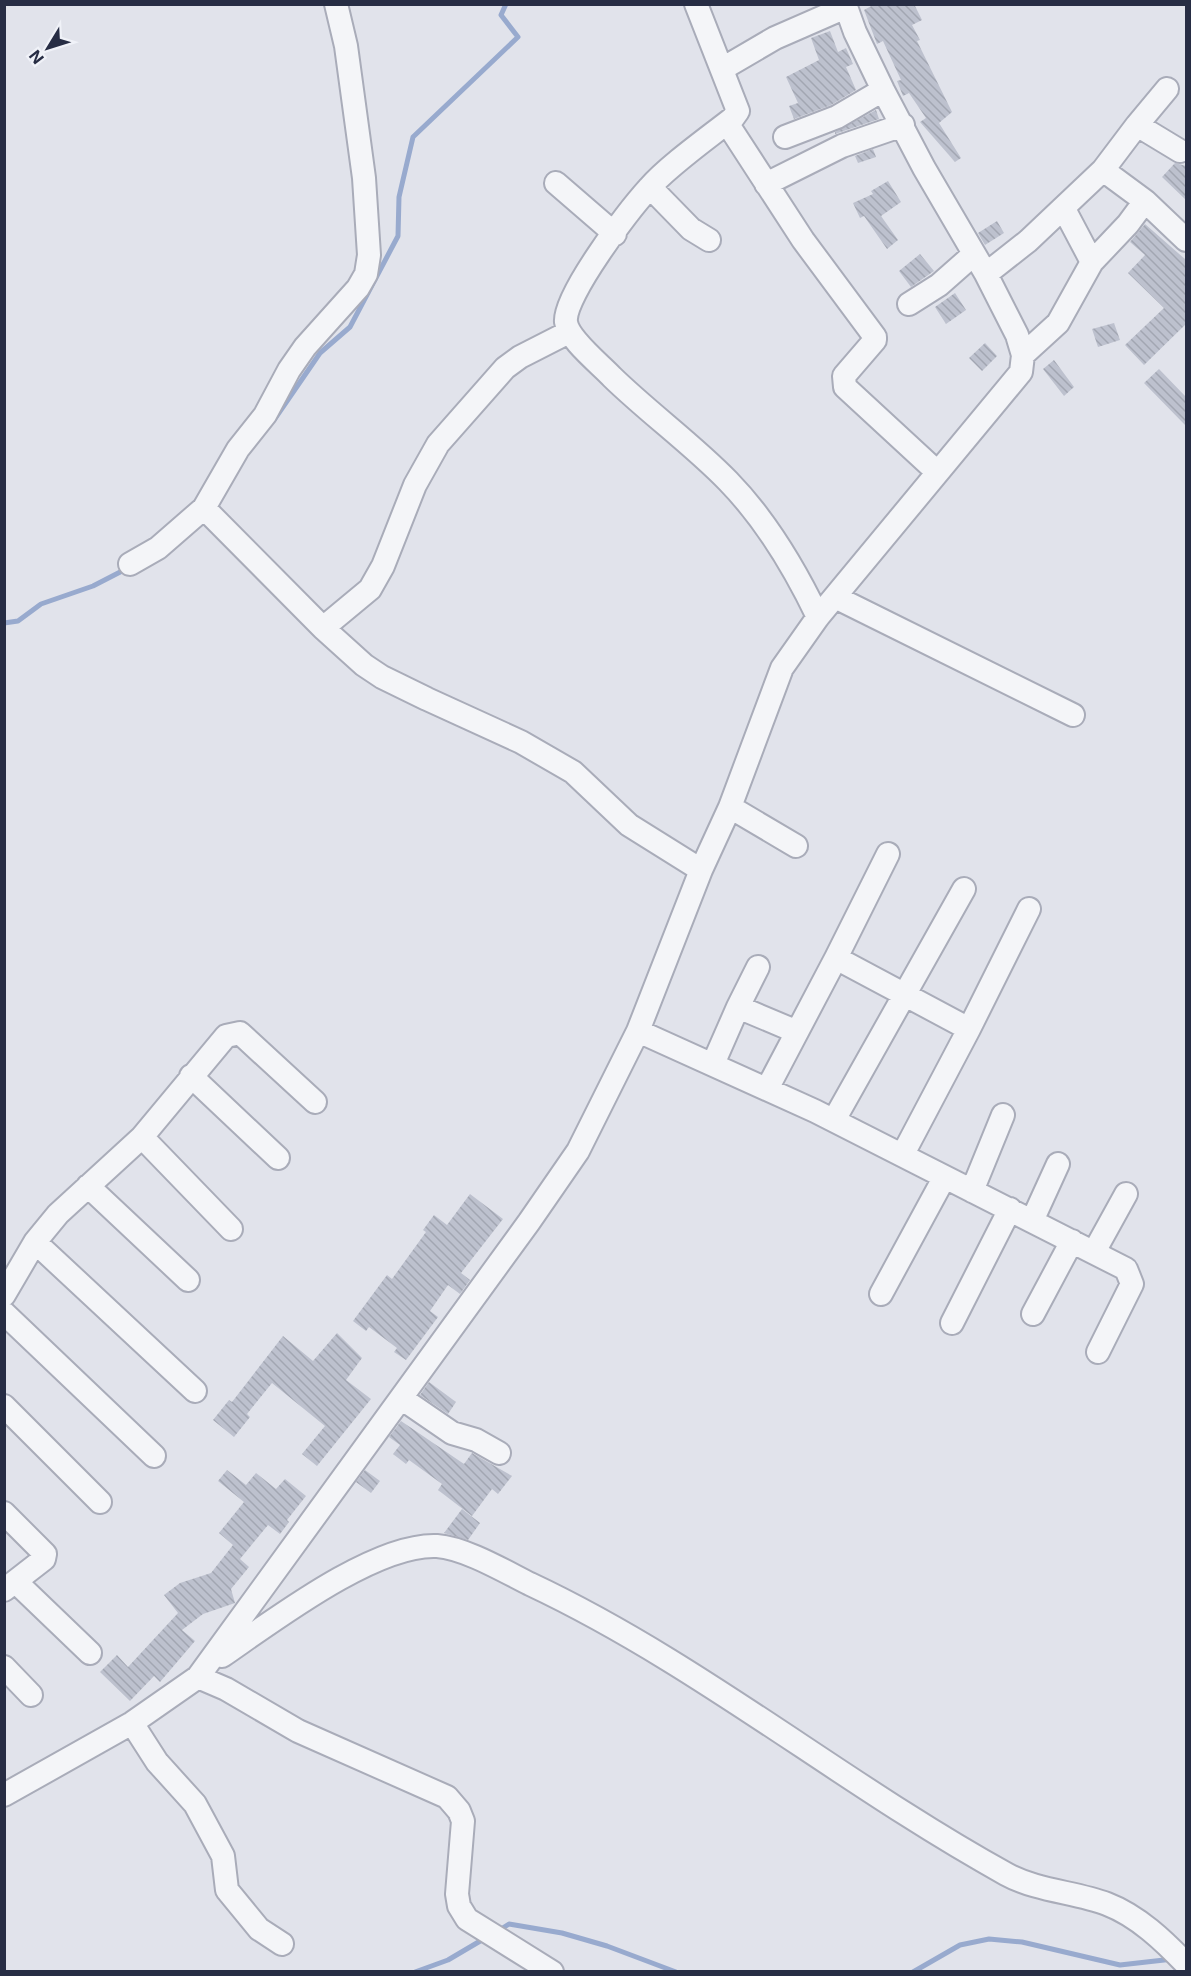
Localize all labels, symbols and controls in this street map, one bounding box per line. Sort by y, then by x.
north arrow [18,18,78,78]
text: N [25,46,48,68]

